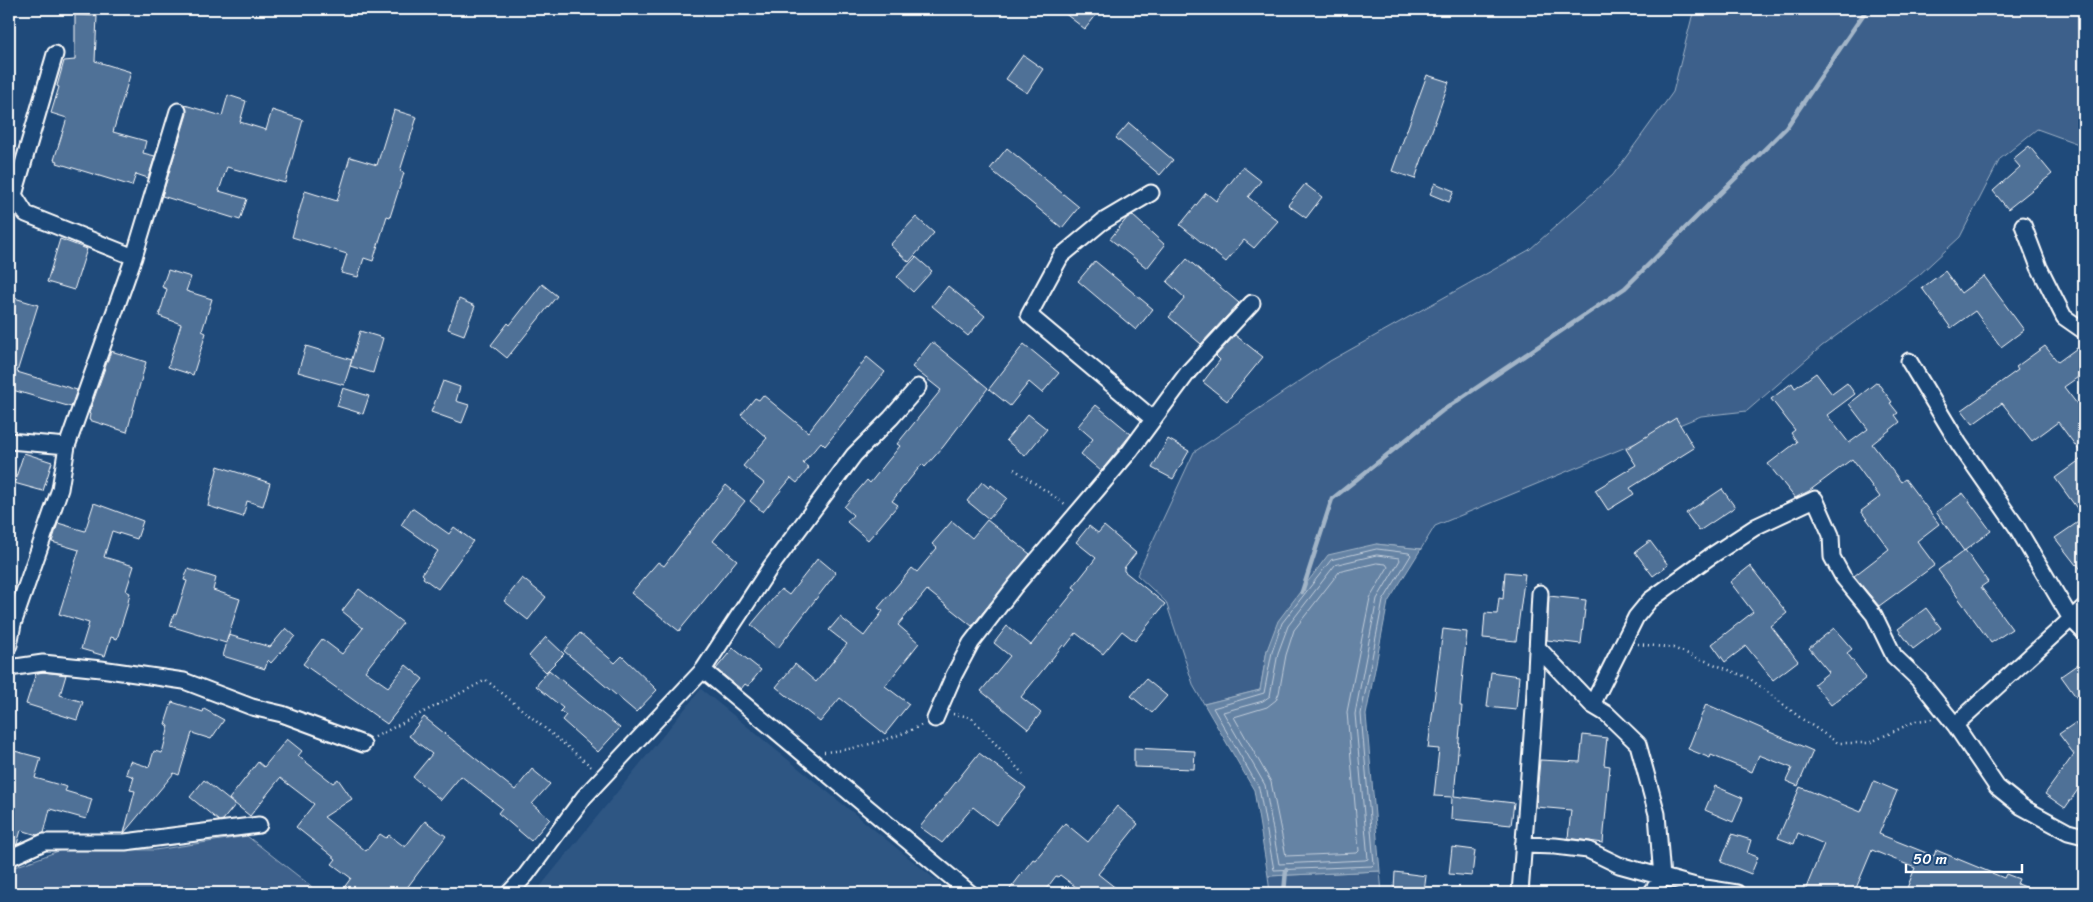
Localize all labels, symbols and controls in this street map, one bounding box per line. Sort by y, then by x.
scale bar [1906,842,2022,874]
text: 50 m [1913,846,1948,872]

